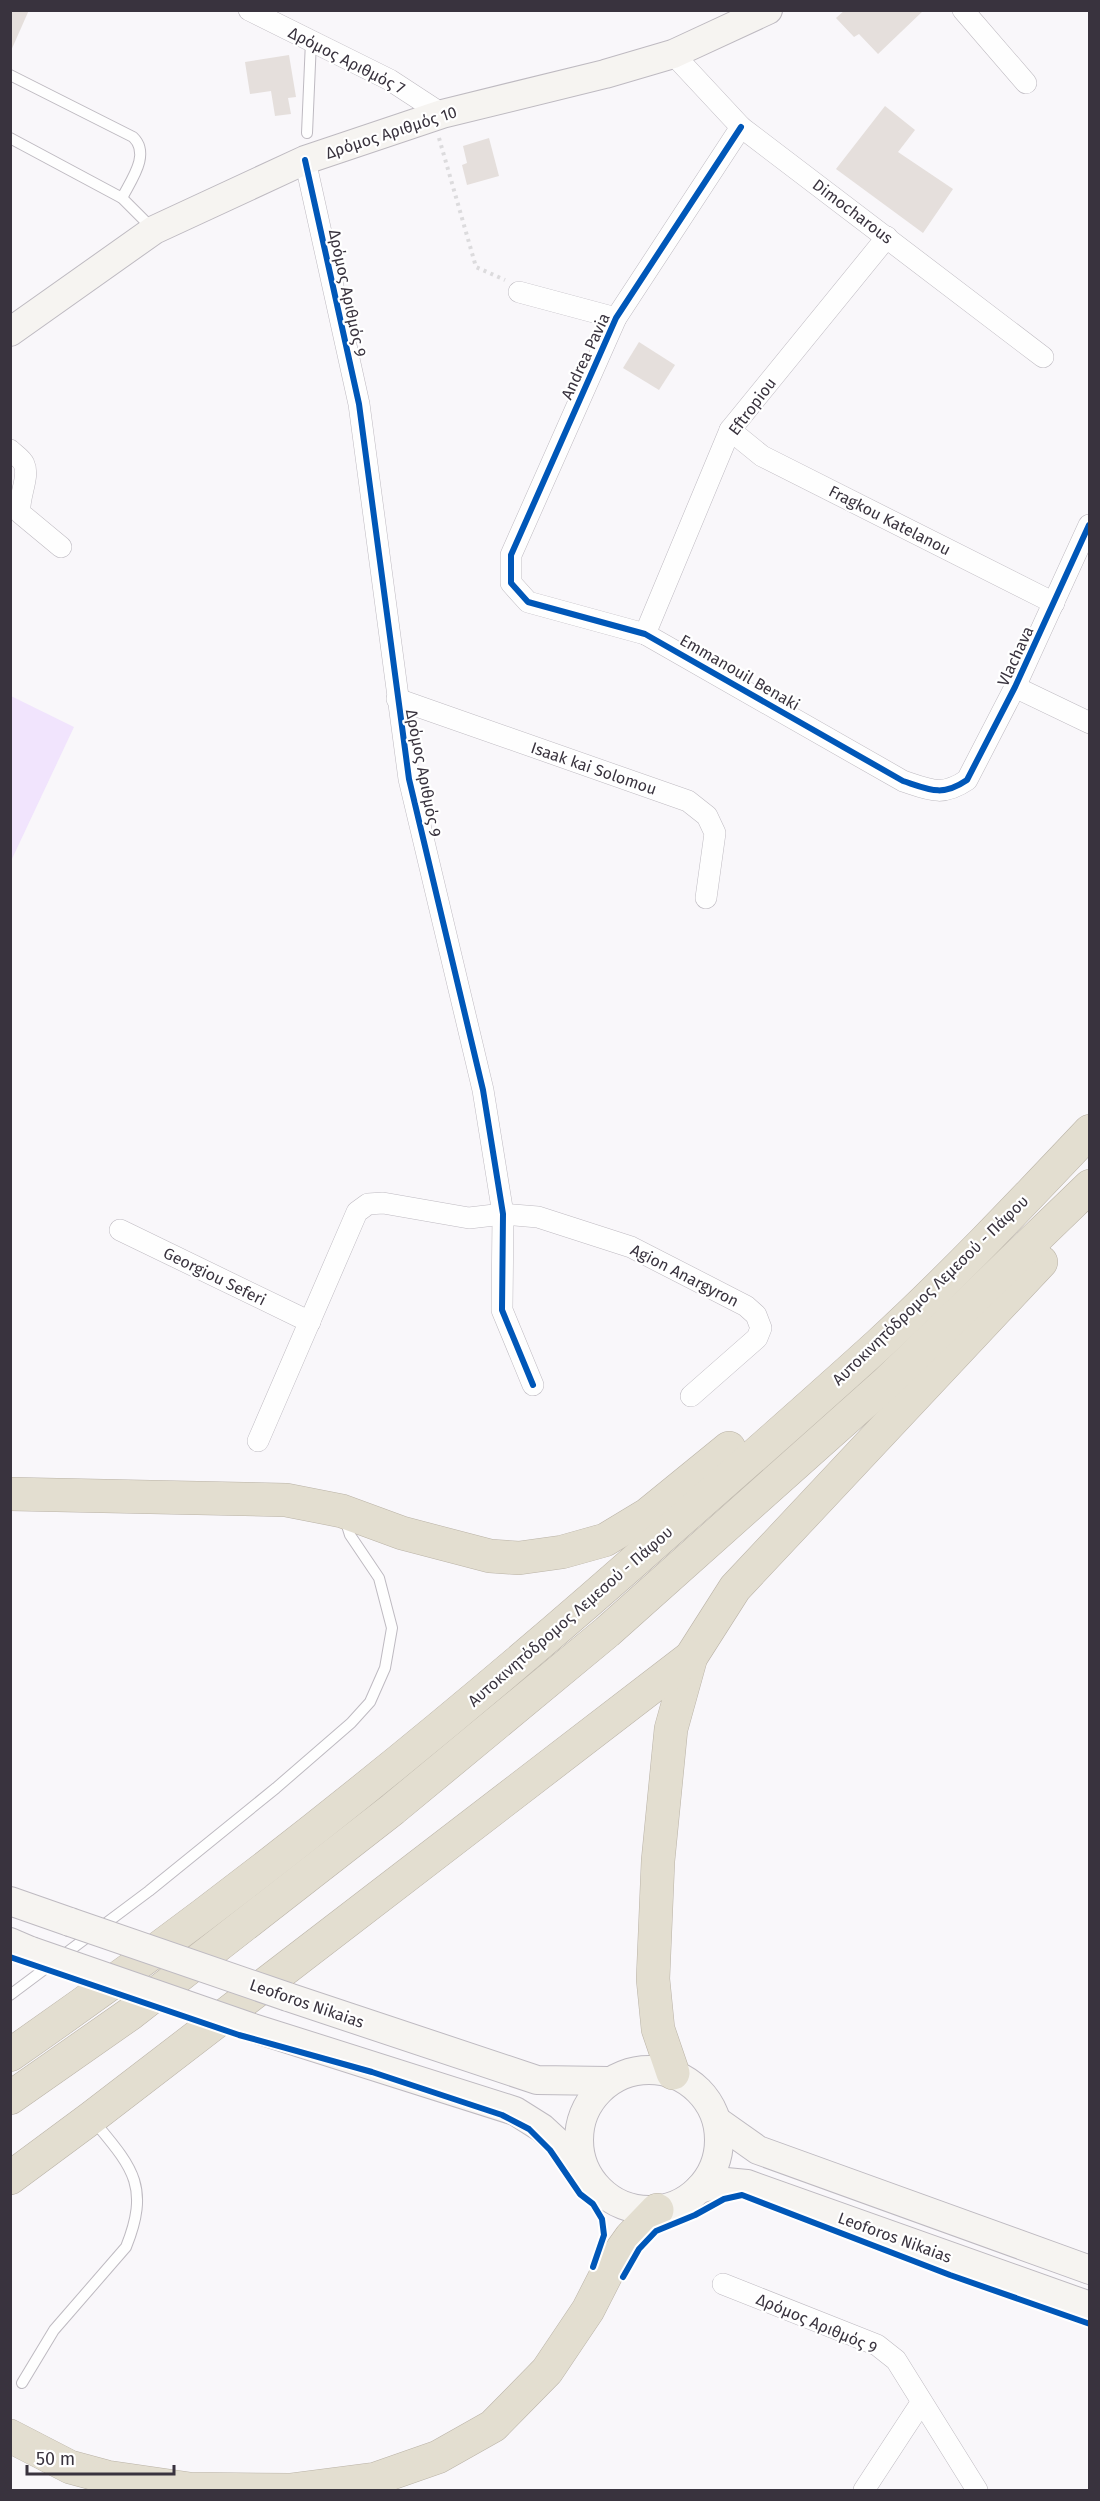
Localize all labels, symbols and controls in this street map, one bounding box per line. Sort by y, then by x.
street label: Δρόμος Αριθμός 7 [285,23,408,98]
street label: Δρόμος Αριθμός 10 [323,102,459,163]
street label: Dimocharous [809,175,897,248]
street label: Δρόμος Αριθμός 9 [325,228,370,358]
street label: Andrea Pavia [557,310,614,402]
street label: Eftropiou [725,374,780,439]
street label: Fragkou Katelanou [826,481,954,559]
street label: Vlachava [993,623,1038,689]
street label: Emmanouil Benaki [676,630,803,714]
street label: Δρόμος Αριθμός 9 [402,708,445,839]
street label: Isaak kai Solomou [529,738,659,799]
street label: Αυτοκινητόδρομος Λεμεσού - Πάφου [828,1191,1032,1389]
street label: Agion Anargyron [628,1240,742,1311]
street label: Georgiou Seferi [160,1243,269,1310]
street label: Αυτοκινητόδρομος Λεμεσού - Πάφου [464,1522,677,1710]
street label: Leoforos Nikaias [247,1975,366,2032]
street label: Leoforos Nikaias [835,2208,954,2267]
street label: Δρόμος Αριθμός 9 [753,2289,880,2358]
scale bar [27,2438,174,2476]
text: 50 m [36,2448,75,2470]

